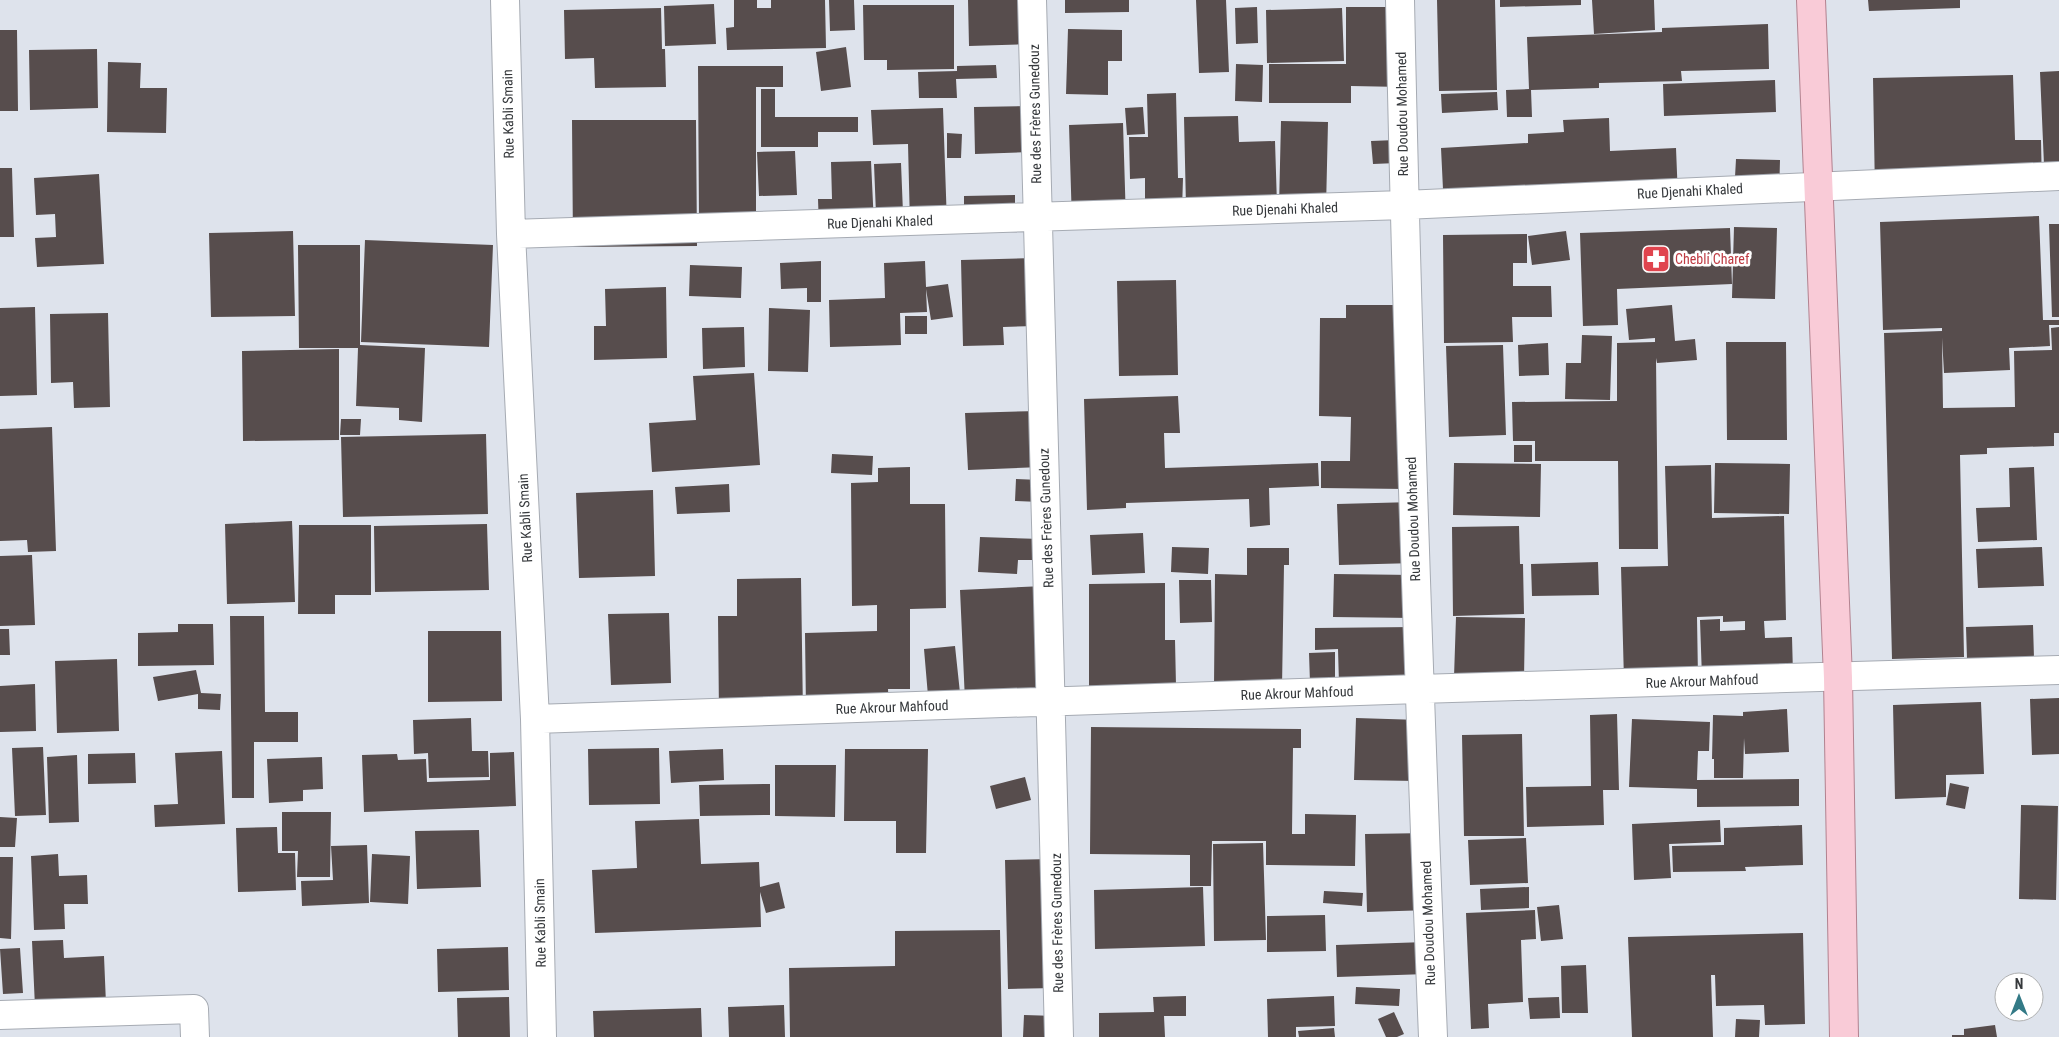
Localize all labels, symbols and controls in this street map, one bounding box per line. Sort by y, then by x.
street label: Rue des Frères Gunedouz [1026,44,1044,184]
street label: Rue Doudou Mohamed [1393,51,1411,177]
street label: Rue Kabli Smain [499,69,517,159]
street label: Rue Djenahi Khaled [1637,180,1743,202]
street label: Rue Djenahi Khaled [1232,199,1338,219]
street label: Rue Djenahi Khaled [827,212,933,232]
pharmacy icon: Chebli Charef [1641,244,1671,274]
place label: Chebli Charef [1675,251,1750,267]
street label: Rue des Frères Gunedouz [1036,448,1056,588]
street label: Rue Doudou Mohamed [1403,456,1423,582]
street label: Rue Kabli Smain [515,473,535,563]
street label: Rue Akrour Mahfoud [1645,671,1759,691]
street label: Rue Akrour Mahfoud [1240,683,1354,703]
street label: Rue Akrour Mahfoud [835,697,949,717]
street label: Rue des Frères Gunedouz [1048,853,1066,993]
street label: Rue Doudou Mohamed [1418,860,1438,986]
street label: Rue Kabli Smain [531,878,549,968]
north arrow [1994,972,2044,1022]
text: N [2015,976,2023,992]

